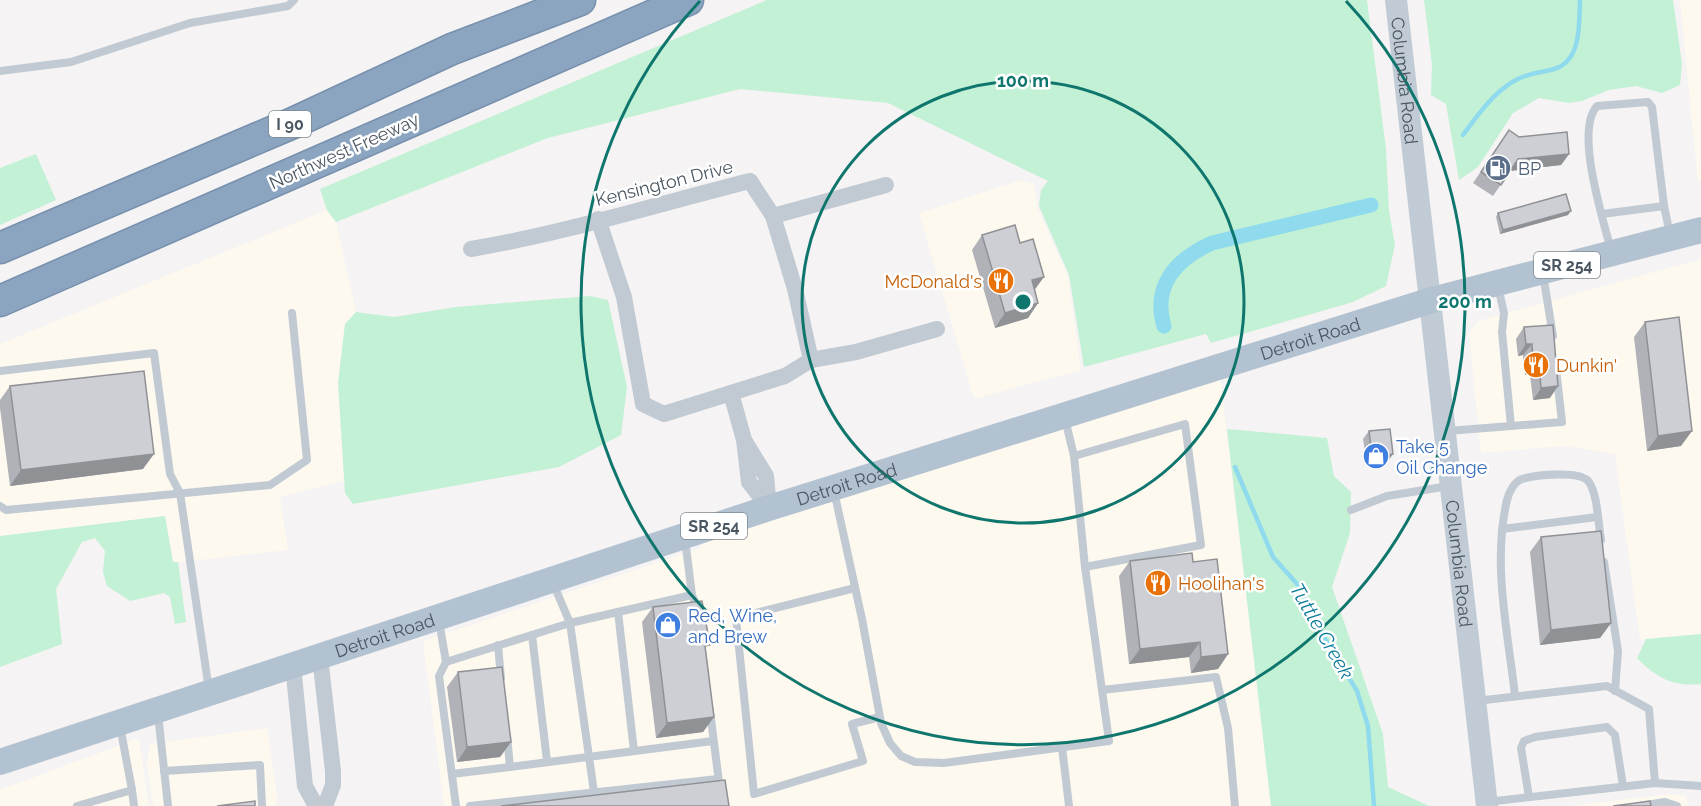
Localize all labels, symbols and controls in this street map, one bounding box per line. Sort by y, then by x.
street label: Columbia Road [1387,16,1423,145]
text: 100 m [997,70,1049,91]
street label: Northwest Freeway [266,108,422,193]
road number: I 90 [269,111,311,137]
fuel station icon: BP [1483,153,1513,183]
street label: Kensington Drive [593,156,735,210]
place label: BP [1518,158,1541,179]
road number: SR 254 [1534,252,1600,278]
restaurant icon: McDonald's [986,266,1016,296]
place label: McDonald's [884,271,982,292]
text: 200 m [1438,291,1492,312]
centre of rings [1013,292,1033,312]
street label: Detroit Road [1257,313,1363,364]
restaurant icon: Dunkin' [1521,350,1551,380]
place label: Dunkin' [1556,355,1617,376]
place label: Take 5 Oil Change [1396,436,1488,478]
shop icon: Take 5 Oil Change [1361,441,1391,471]
street label: Detroit Road [794,458,899,509]
street label: Columbia Road [1442,499,1477,628]
road number: SR 254 [681,513,747,539]
restaurant icon: Hoolihan's [1143,568,1173,598]
place label: Hoolihan's [1178,573,1264,594]
water label: Tuttle Creek [1285,579,1359,684]
place label: Red, Wine, and Brew [688,605,777,647]
street label: Detroit Road [332,609,437,661]
shop icon: Red, Wine, and Brew [653,610,683,640]

